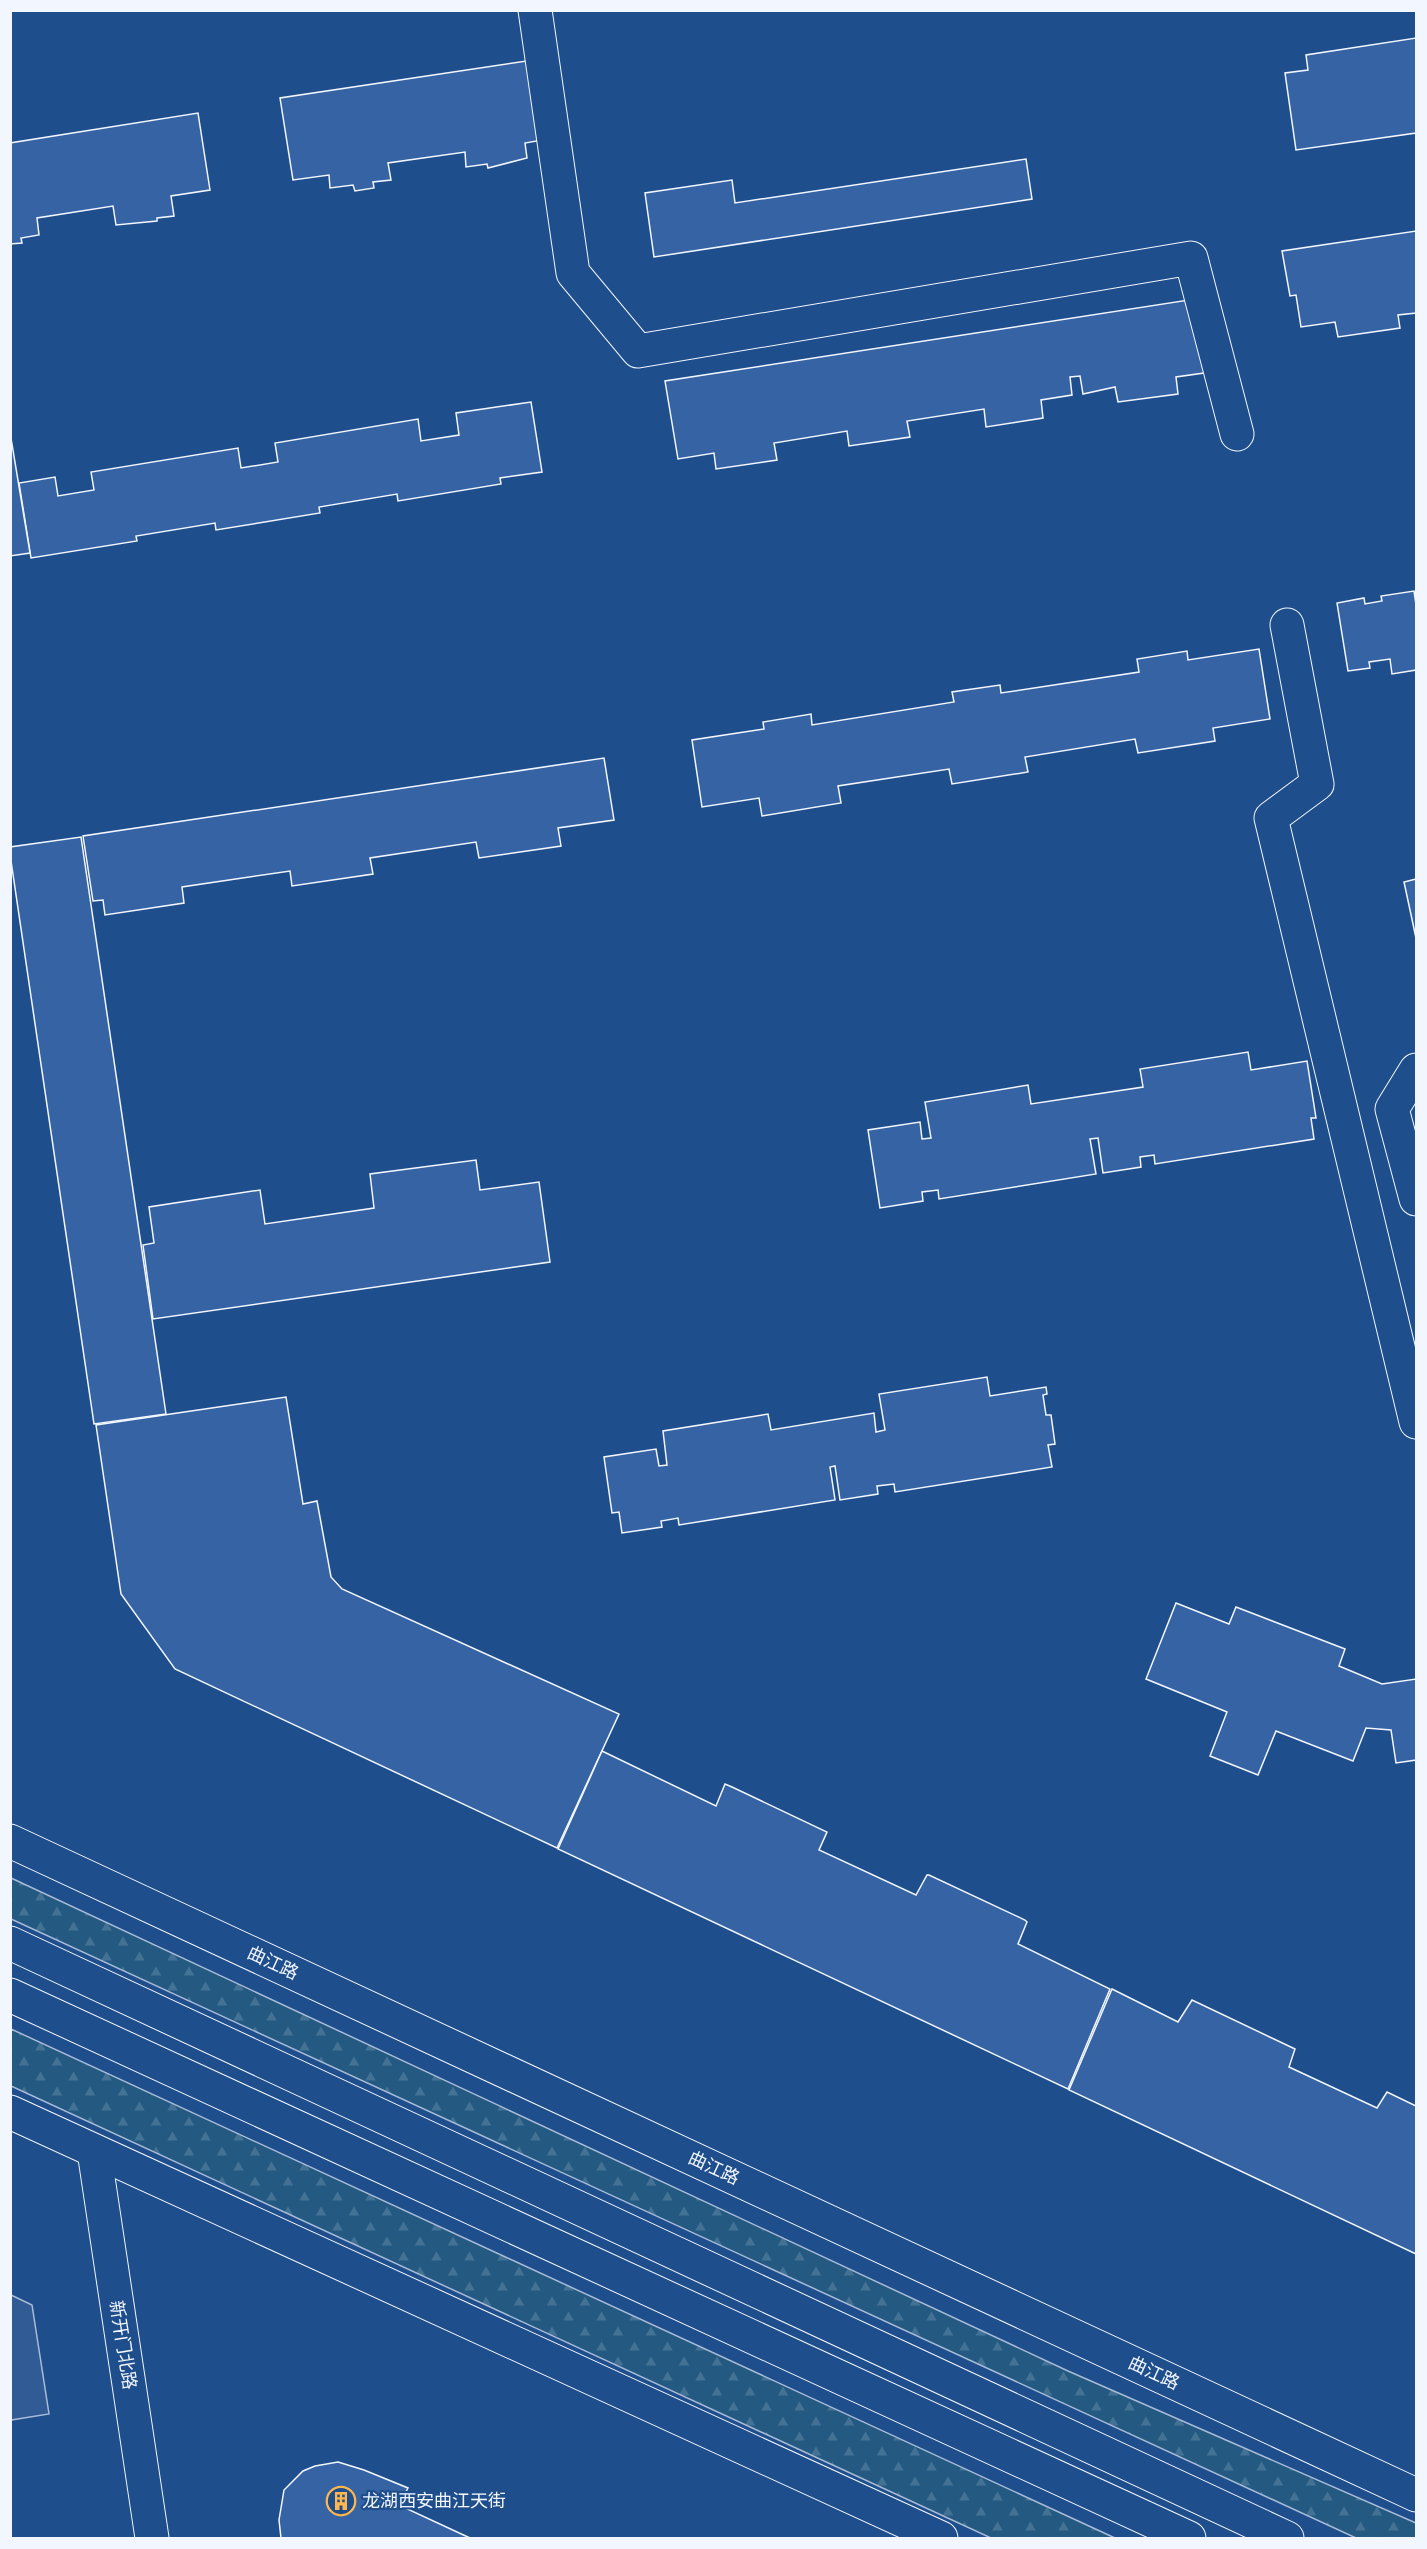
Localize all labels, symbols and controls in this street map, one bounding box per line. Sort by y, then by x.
street label: 曲江路 [243,1940,303,1986]
street label: 曲江路 [684,2145,744,2191]
street label: 新开门北路 [103,2299,143,2391]
street label: 曲江路 [1124,2350,1184,2396]
building icon: 龙湖西安曲江天街 [325,2485,357,2517]
place label: 龙湖西安曲江天街 [362,2488,506,2514]

